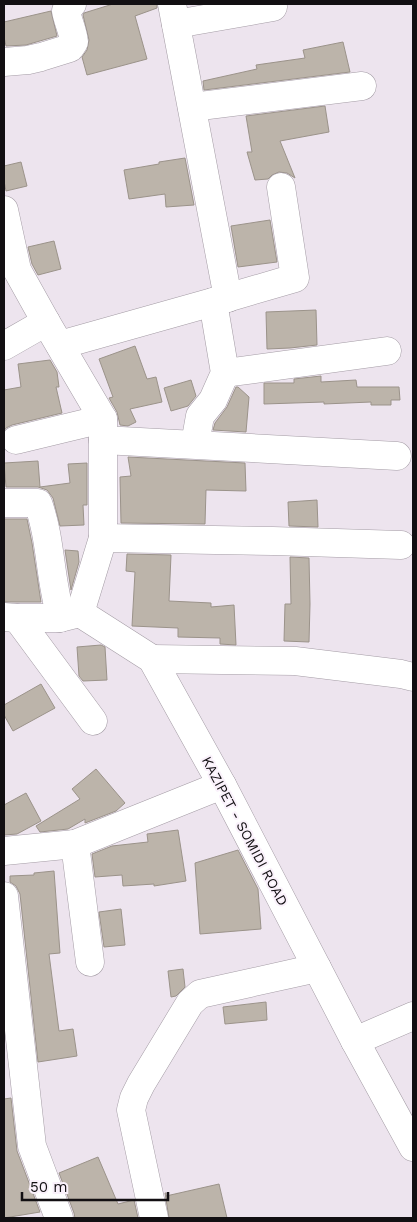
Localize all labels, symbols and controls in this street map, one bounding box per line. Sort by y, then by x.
street label: KAZIPET - SOMIDI ROAD [199,754,291,908]
scale bar [22,1170,169,1202]
text: 50 m [30,1178,67,1196]

